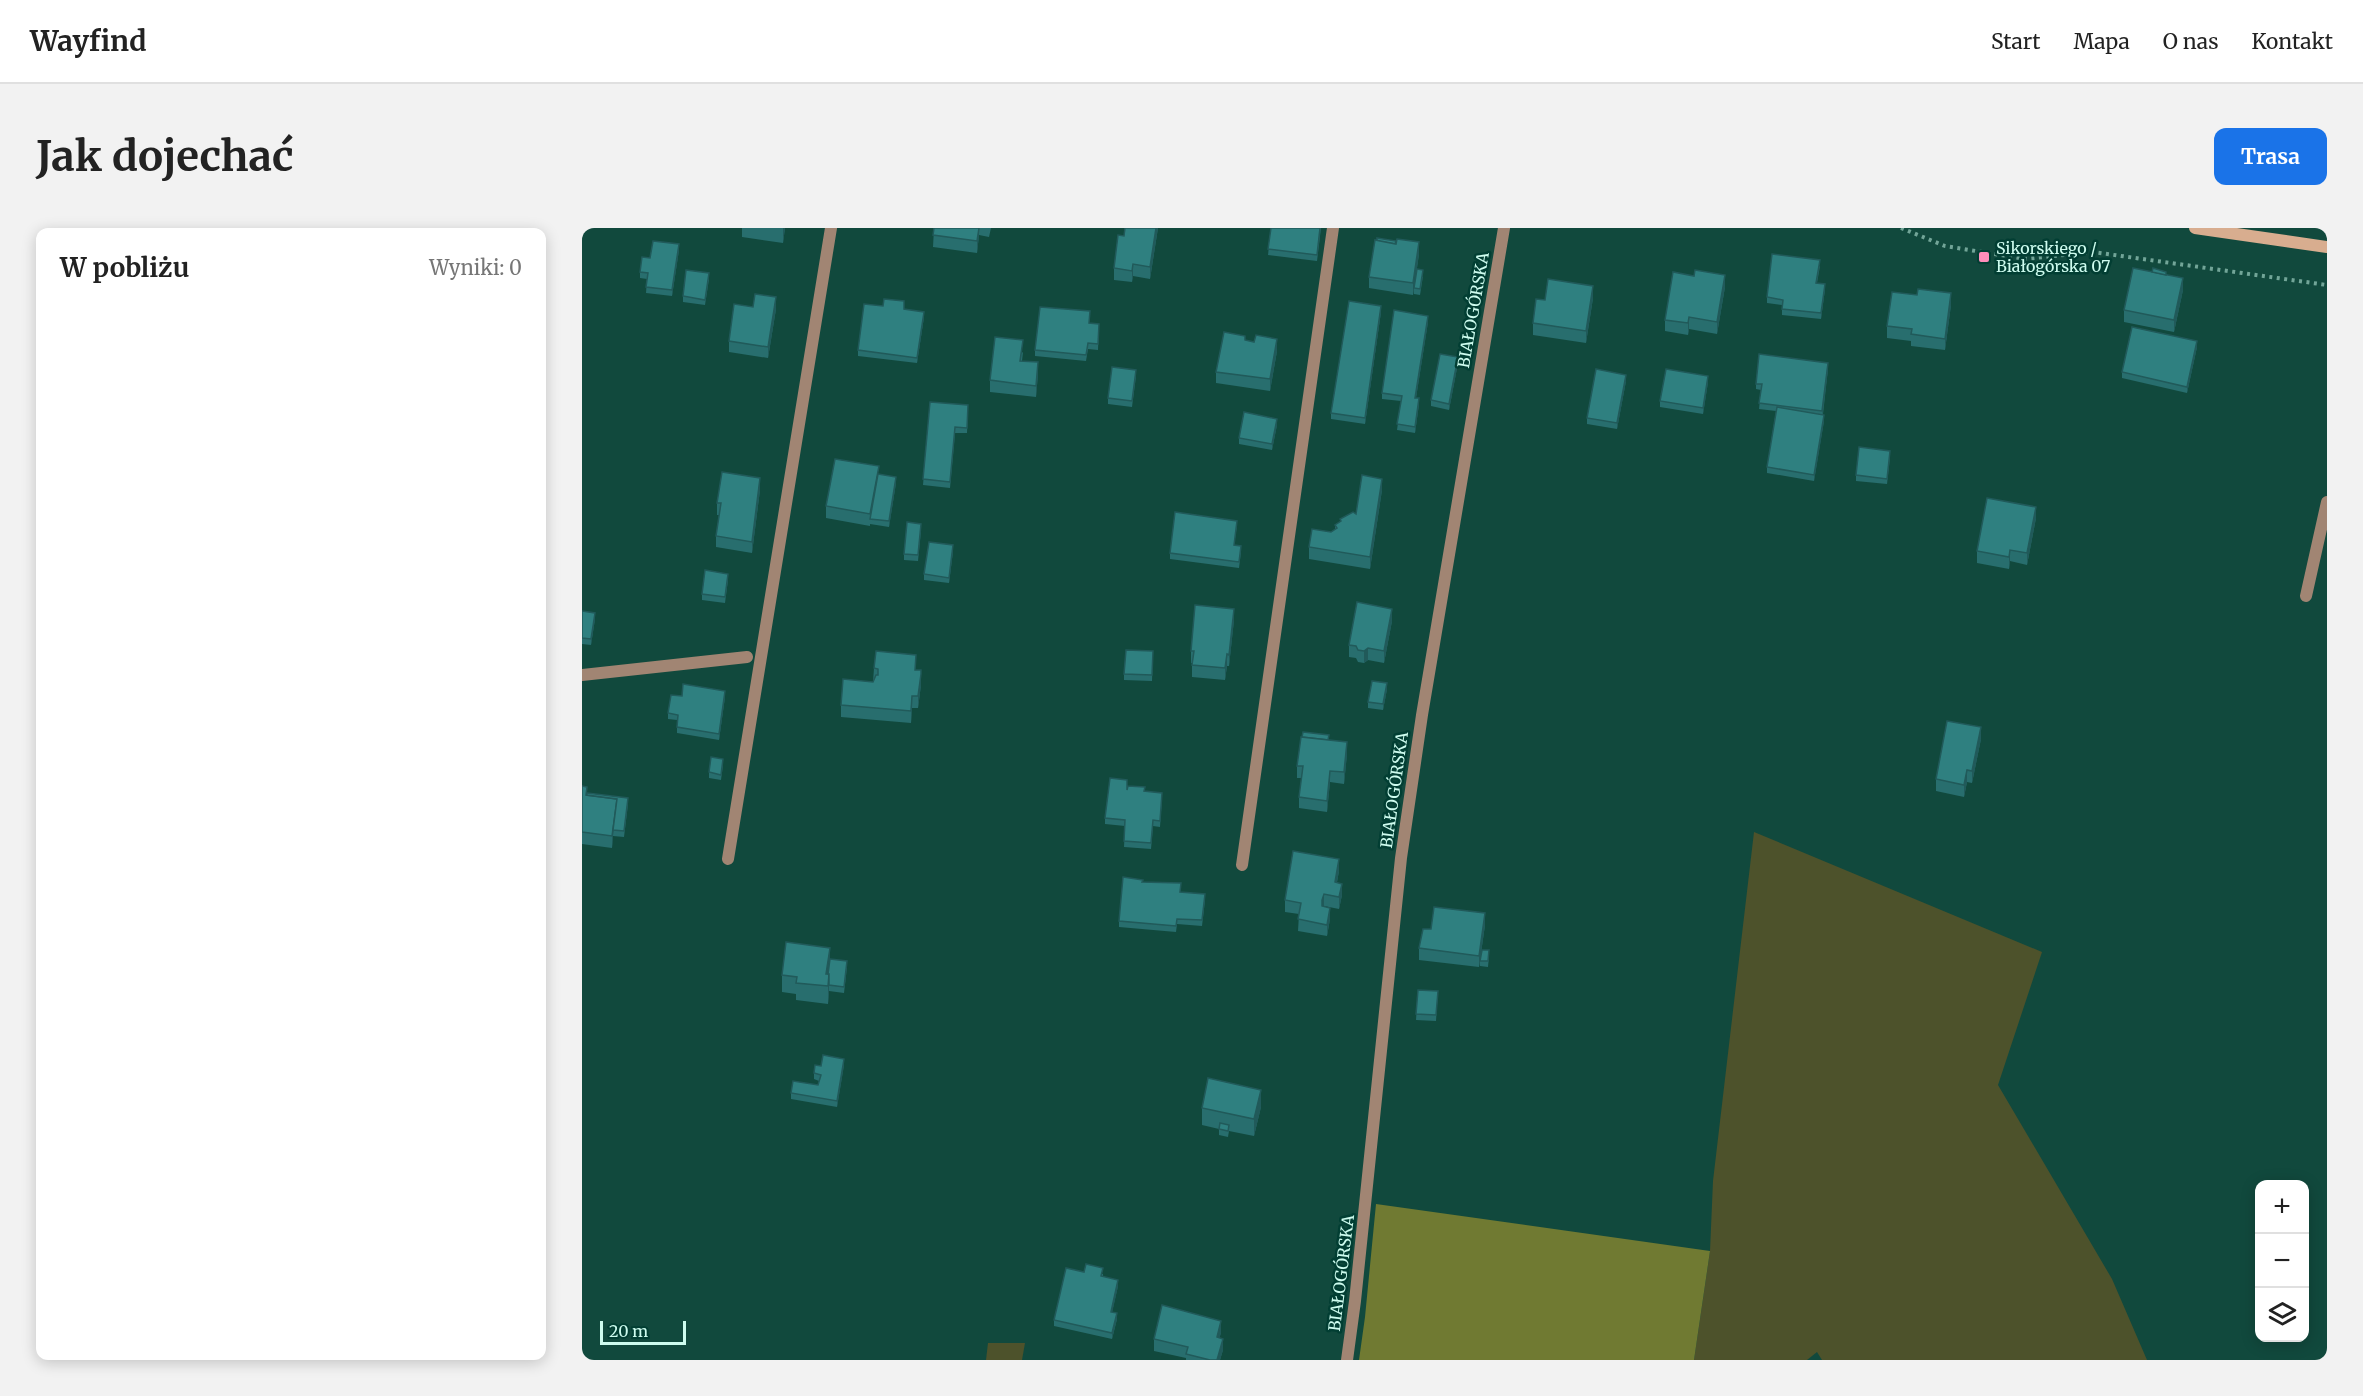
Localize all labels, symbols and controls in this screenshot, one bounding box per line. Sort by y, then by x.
text: Wayfind [30,23,146,59]
text: Start [1991,28,2040,55]
text: Mapa [2073,28,2130,55]
text: O nas [2163,28,2218,55]
text: Kontakt [2251,28,2333,55]
button: Trasa [2214,128,2327,185]
text: Jak dojechać [36,130,294,182]
place label: Sikorskiego / Białogórska 07 [1996,238,2110,276]
street label: BIAŁOGÓRSKA [1453,250,1493,369]
marker: Sikorskiego / Białogórska 07 [1977,250,1991,264]
text: W pobliżu [60,251,189,284]
text: Wyniki: 0 [429,255,522,280]
street label: BIAŁOGÓRSKA [1376,730,1412,849]
map controls [2255,1180,2309,1342]
button: + [2255,1180,2309,1234]
street label: BIAŁOGÓRSKA [1324,1213,1358,1332]
button: − [2255,1234,2309,1288]
button: layers [2255,1288,2309,1342]
scale bar [600,1318,686,1346]
text: 20 m [609,1321,648,1341]

